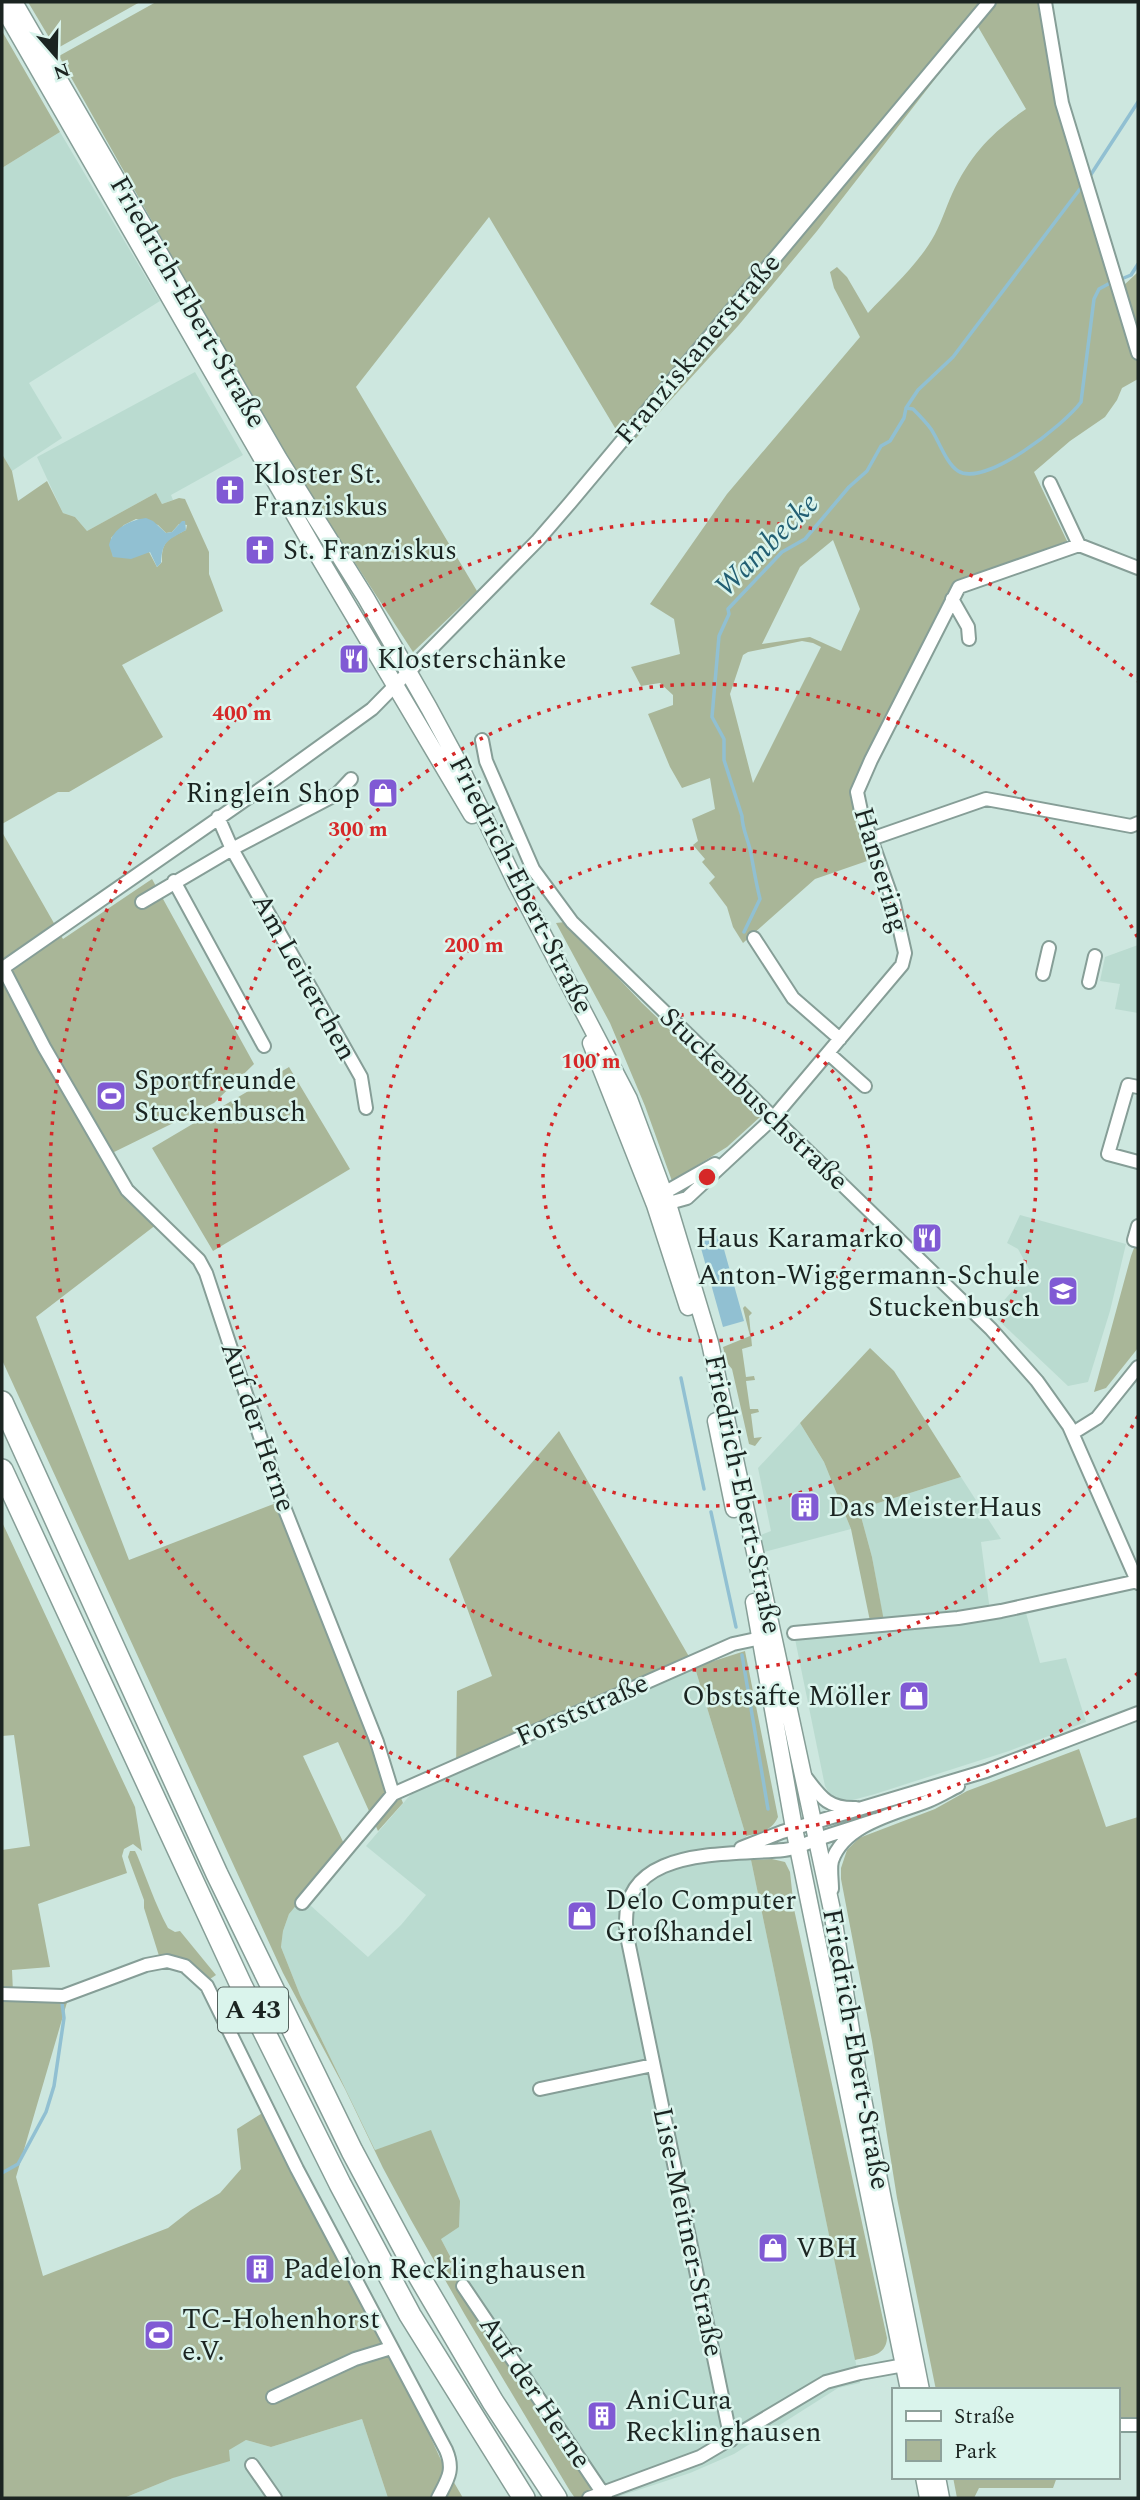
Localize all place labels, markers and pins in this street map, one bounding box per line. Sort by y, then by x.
place label: Kloster St. Franziskus [253,453,388,528]
church icon: Kloster St. Franziskus [213,473,247,507]
place label: St. Franziskus [283,529,457,572]
church icon: St. Franziskus [243,533,277,567]
place label: Klosterschänke [377,638,567,681]
restaurant icon: Klosterschänke [337,642,371,676]
place label: Ringlein Shop [186,772,360,815]
shop icon: Ringlein Shop [366,776,400,810]
place label: Sportfreunde Stuckenbusch [134,1059,306,1134]
sports icon: Sportfreunde Stuckenbusch [94,1079,128,1113]
centre of rings [695,1165,719,1189]
place label: Haus Karamarko [696,1217,904,1260]
restaurant icon: Haus Karamarko [910,1221,944,1255]
place label: Anton-Wiggermann-Schule Stuckenbusch [698,1254,1040,1329]
school or university icon: Anton-Wiggermann-Schule Stuckenbusch [1046,1274,1080,1308]
place label: Das MeisterHaus [828,1486,1042,1529]
building icon: Das MeisterHaus [788,1490,822,1524]
place label: Obstsäfte Möller [682,1675,891,1718]
shop icon: Obstsäfte Möller [897,1679,931,1713]
place label: Delo Computer Großhandel [605,1879,796,1954]
shop icon: Delo Computer Großhandel [565,1899,599,1933]
place label: VBH [796,2227,858,2270]
shop icon: VBH [756,2231,790,2265]
place label: Padelon Recklinghausen [283,2248,586,2291]
building icon: Padelon Recklinghausen [243,2252,277,2286]
place label: TC-Hohenhorst e.V. [182,2298,380,2373]
sports icon: TC-Hohenhorst e.V. [142,2318,176,2352]
place label: AniCura Recklinghausen [625,2379,821,2454]
building icon: AniCura Recklinghausen [585,2399,619,2433]

